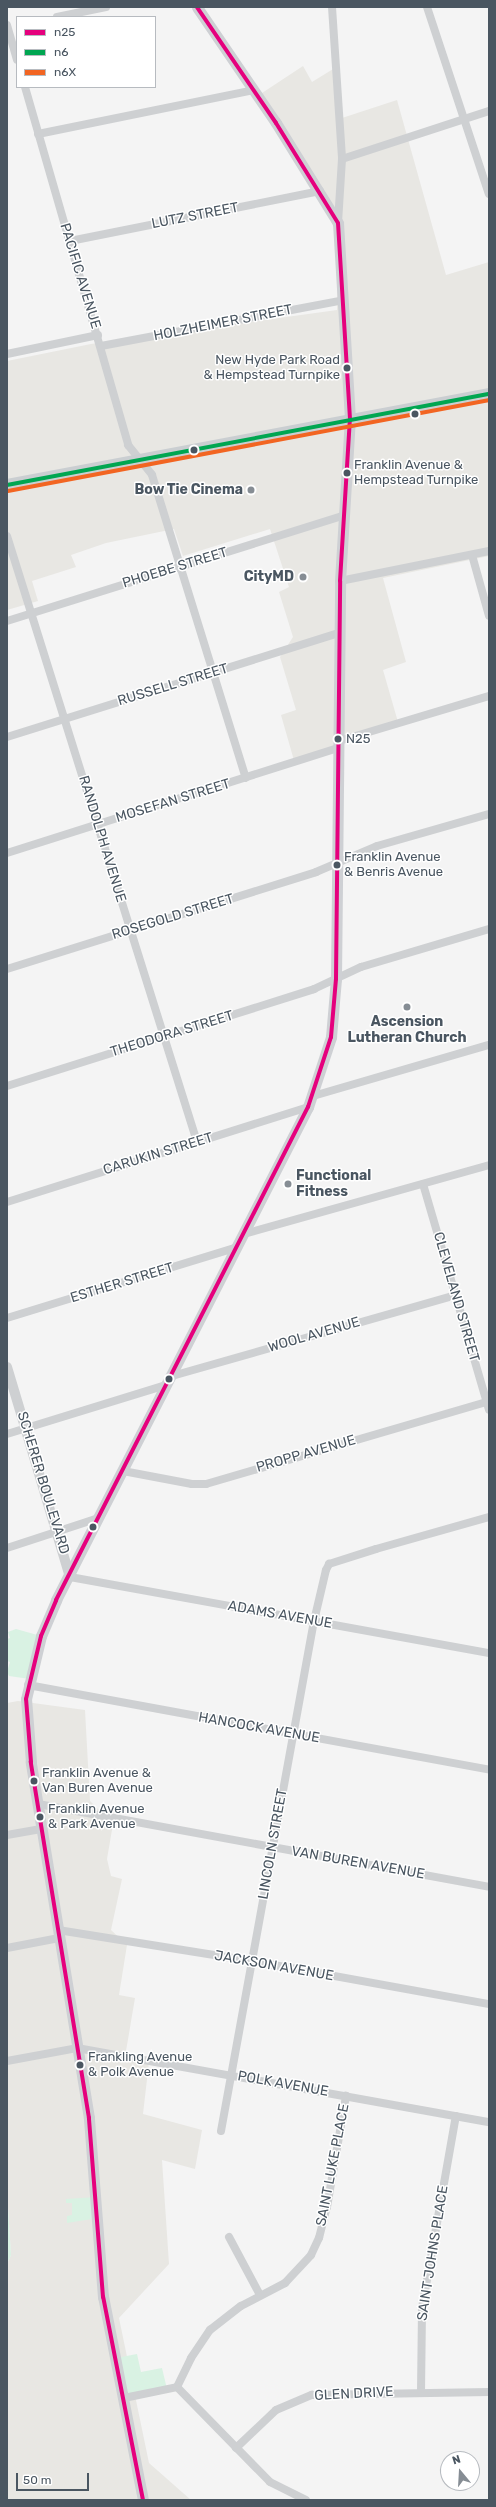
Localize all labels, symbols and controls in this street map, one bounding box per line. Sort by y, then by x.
legend [16,16,156,88]
text: n25 [54,25,75,39]
text: n6 [54,45,69,59]
text: n6X [54,65,76,79]
street label: LUTZ STREET [150,199,240,233]
street label: PACIFIC AVENUE [56,221,104,331]
street label: HOLZHEIMER STREET [152,301,294,345]
place label: New Hyde Park Road & Hempstead Turnpike [203,353,340,384]
marker: New Hyde Park Road & Hempstead Turnpike [342,363,352,373]
unlabelled marker [410,409,420,419]
unlabelled marker [189,445,199,455]
place label: Franklin Avenue & Hempstead Turnpike [354,458,479,489]
marker: Franklin Avenue & Hempstead Turnpike [342,468,352,478]
place label: Bow Tie Cinema [134,482,243,498]
marker: Bow Tie Cinema [246,485,256,495]
street label: PHOEBE STREET [120,544,230,592]
place label: CityMD [244,569,294,585]
marker: CityMD [297,571,309,583]
street label: RUSSELL STREET [116,660,230,710]
place label: N25 [346,731,370,747]
marker: N25 [333,734,343,744]
street label: RANDOLPH AVENUE [75,773,129,905]
street label: MOSEFAN STREET [114,776,232,826]
place label: Franklin Avenue & Benris Avenue [344,850,443,881]
marker: Franklin Avenue & Benris Avenue [332,860,342,870]
street label: ROSEGOLD STREET [110,890,236,944]
marker: Ascension Lutheran Church [402,1002,412,1012]
street label: THEODORA STREET [108,1007,236,1061]
place label: Ascension Lutheran Church [347,1014,467,1046]
street label: CARUKIN STREET [101,1129,215,1179]
place label: Functional Fitness [296,1168,371,1200]
marker: Functional Fitness [283,1179,293,1189]
street label: CLEVELAND STREET [429,1230,483,1364]
street label: ESTHER STREET [68,1259,176,1307]
street label: WOOL AVENUE [266,1314,362,1356]
unlabelled marker [164,1374,174,1384]
street label: SCHERER BOULEVARD [13,1410,73,1556]
street label: PROPP AVENUE [254,1432,358,1476]
unlabelled marker [88,1522,98,1532]
street label: ADAMS AVENUE [226,1598,334,1632]
street label: HANCOCK AVENUE [197,1709,321,1747]
place label: Franklin Avenue & Van Buren Avenue [42,1766,153,1797]
marker: Franklin Avenue & Van Buren Avenue [29,1776,39,1786]
street label: LINCOLN STREET [255,1787,291,1901]
place label: Franklin Avenue & Park Avenue [48,1802,145,1833]
marker: Franklin Avenue & Park Avenue [35,1812,45,1822]
street label: VAN BUREN AVENUE [290,1843,426,1883]
street label: JACKSON AVENUE [213,1947,335,1985]
place label: Frankling Avenue & Polk Avenue [88,2050,193,2081]
marker: Frankling Avenue & Polk Avenue [75,2060,85,2070]
street label: POLK AVENUE [236,2068,330,2100]
street label: SAINT LUKE PLACE [313,2102,353,2228]
street label: SAINT JOHNS PLACE [414,2184,452,2322]
street label: GLEN DRIVE [314,2384,394,2404]
north arrow [440,2451,480,2491]
text: N [451,2453,462,2467]
scale bar [18,2465,91,2491]
text: 50 m [23,2473,51,2487]

